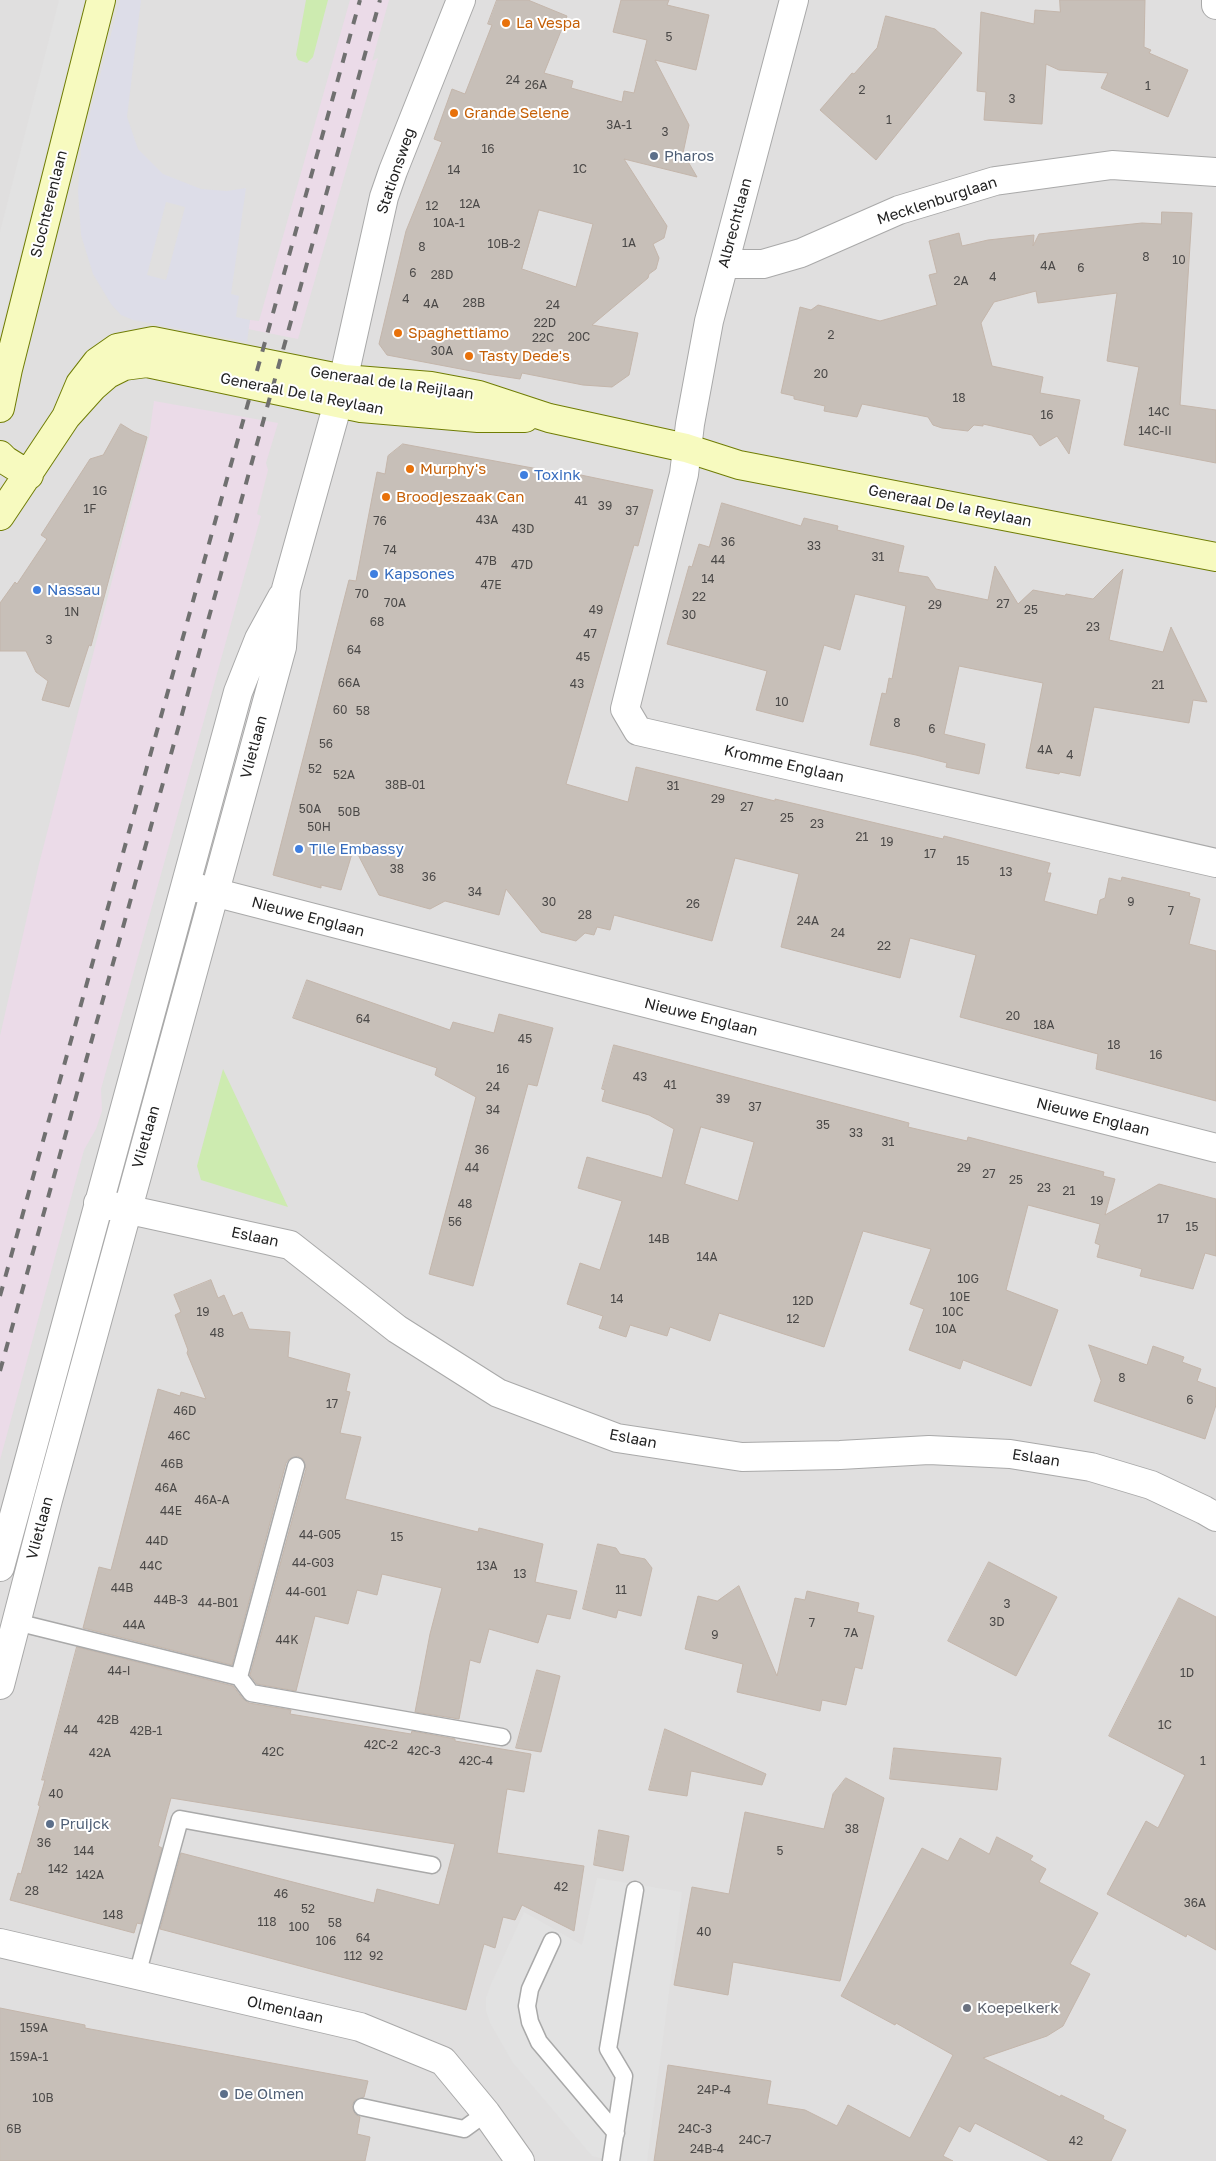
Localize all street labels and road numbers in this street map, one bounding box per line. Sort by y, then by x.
street label: Stationsweg [373,126,419,216]
street label: Slochterenlaan [27,149,71,259]
street label: Mecklenburglaan [875,173,999,229]
street label: Albrechtlaan [714,176,756,270]
street label: Generaal de la Reijlaan [309,363,475,403]
street label: Generaal De la Reylaan [219,369,385,419]
street label: Generaal De la Reylaan [867,481,1033,531]
street label: Vlietlaan [237,713,271,781]
street label: Kromme Englaan [722,741,846,787]
street label: Nieuwe Englaan [250,893,366,941]
street label: Nieuwe Englaan [642,994,760,1040]
street label: Nieuwe Englaan [1034,1094,1152,1140]
street label: Vlietlaan [128,1103,164,1171]
street label: Eslaan [230,1223,280,1251]
street label: Eslaan [608,1426,658,1452]
street label: Eslaan [1011,1445,1061,1471]
street label: Vlietlaan [23,1494,57,1562]
street label: Olmenlaan [245,1992,325,2028]

